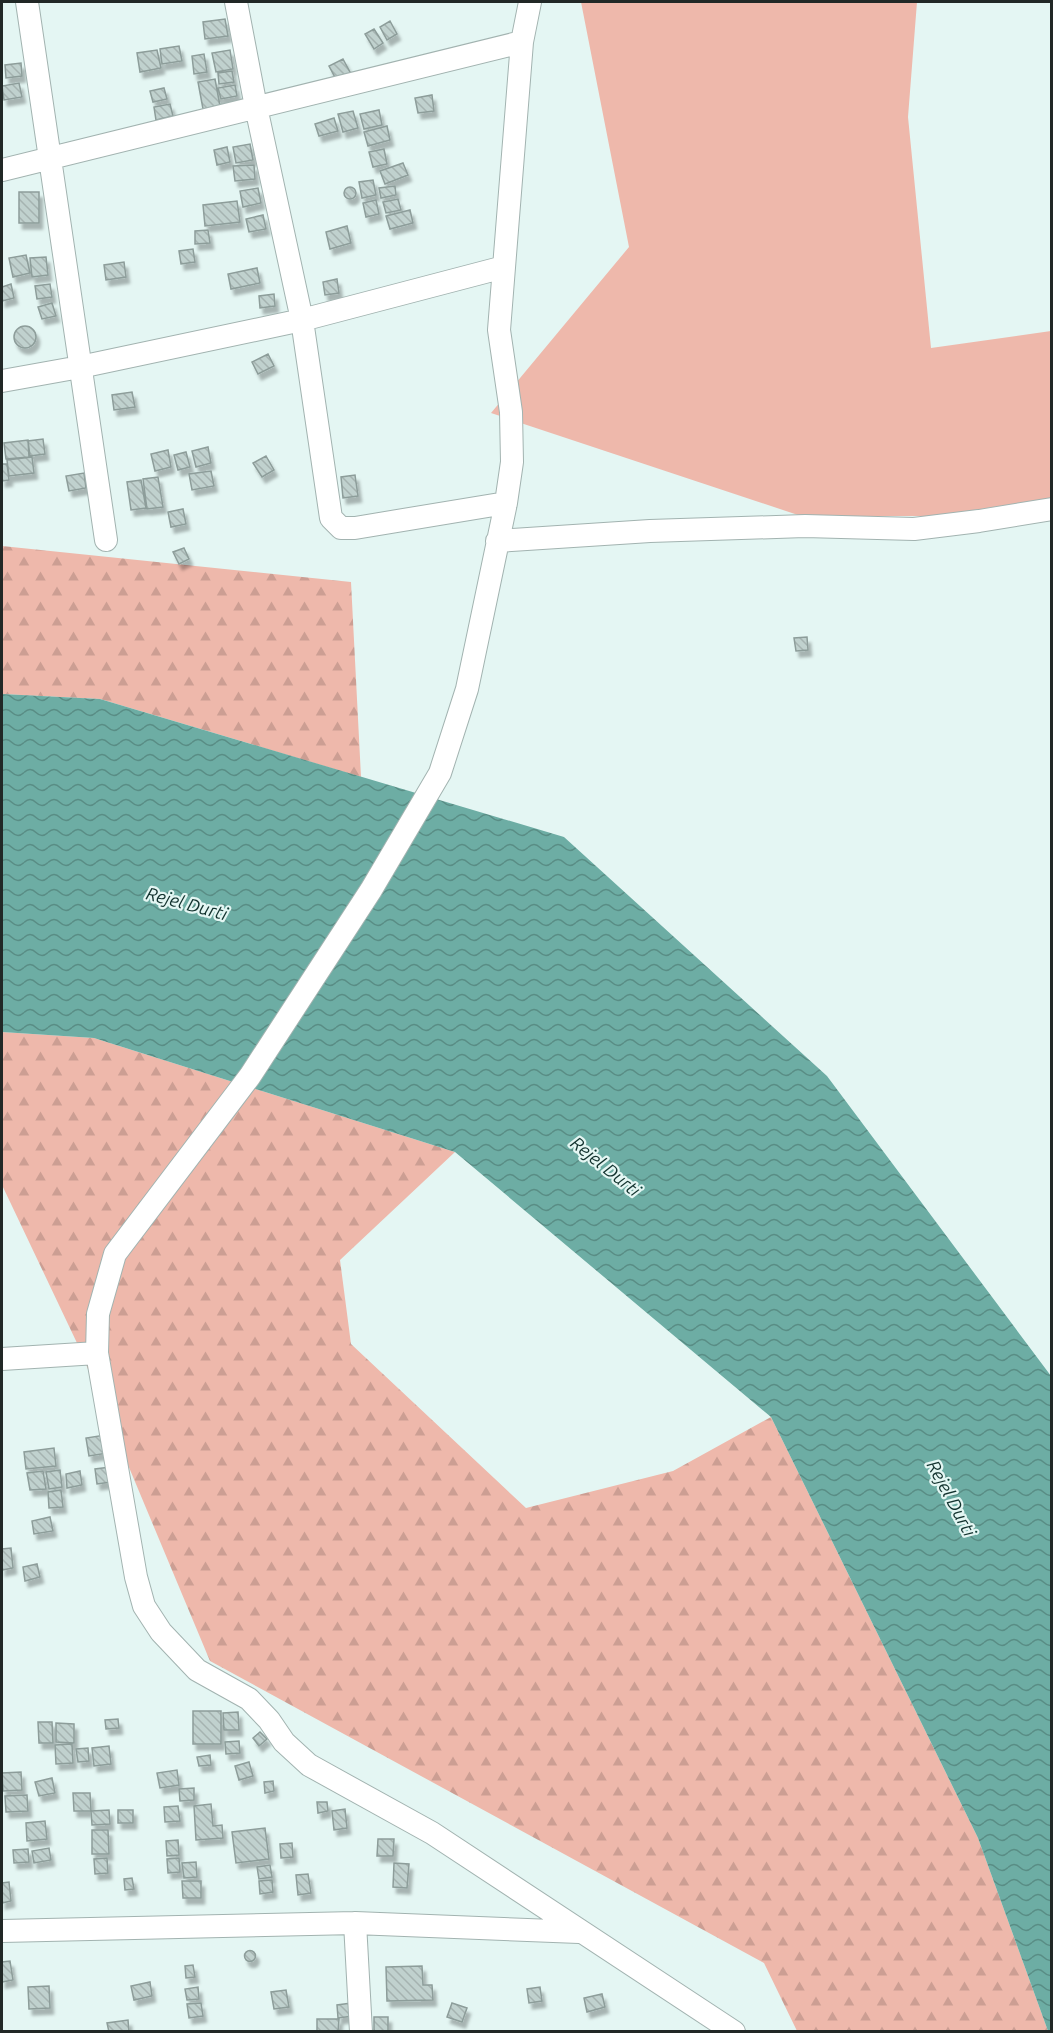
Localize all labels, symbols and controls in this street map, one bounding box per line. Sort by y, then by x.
water label: Rejel Durti [144,883,230,924]
water label: Rejel Durti [567,1132,645,1200]
water label: Rejel Durti [924,1456,981,1540]

